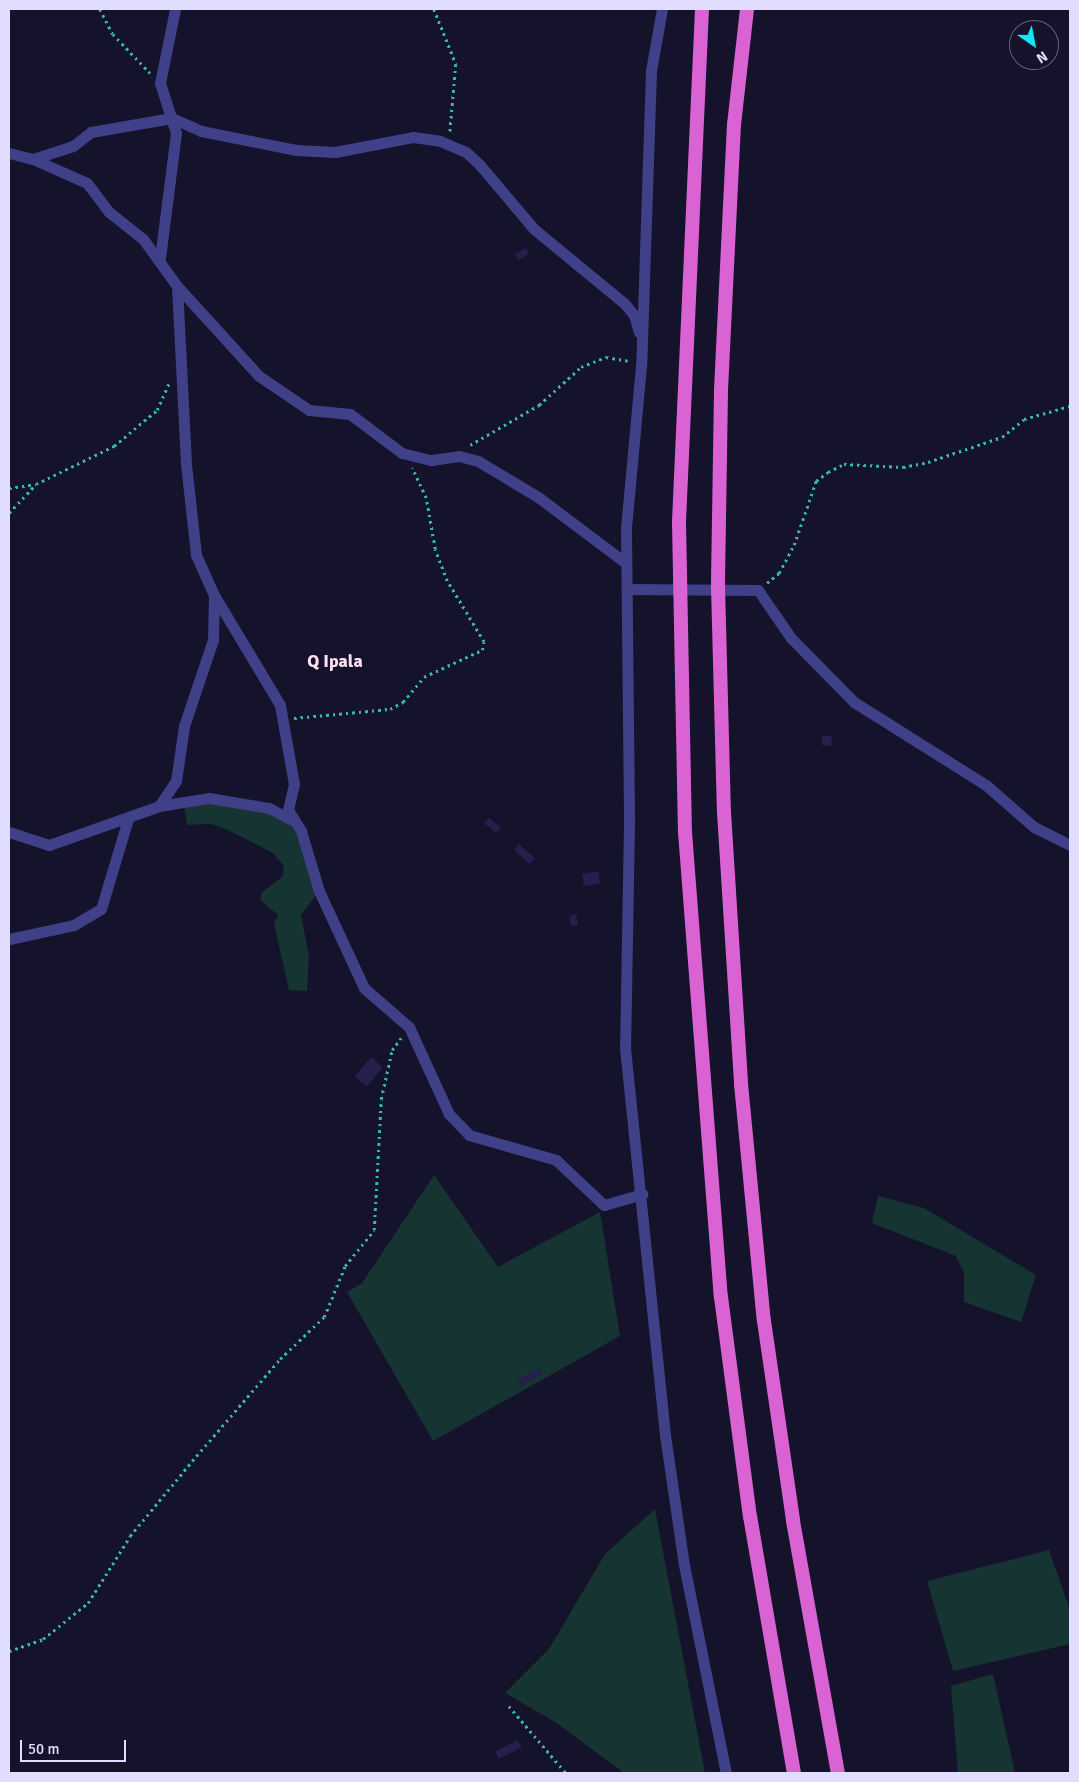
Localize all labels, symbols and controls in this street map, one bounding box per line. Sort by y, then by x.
north arrow [1009,20,1059,70]
text: N [1033,47,1051,67]
district label: Q Ipala [307,650,363,672]
scale bar [22,1730,129,1762]
text: 50 m [28,1740,59,1758]

